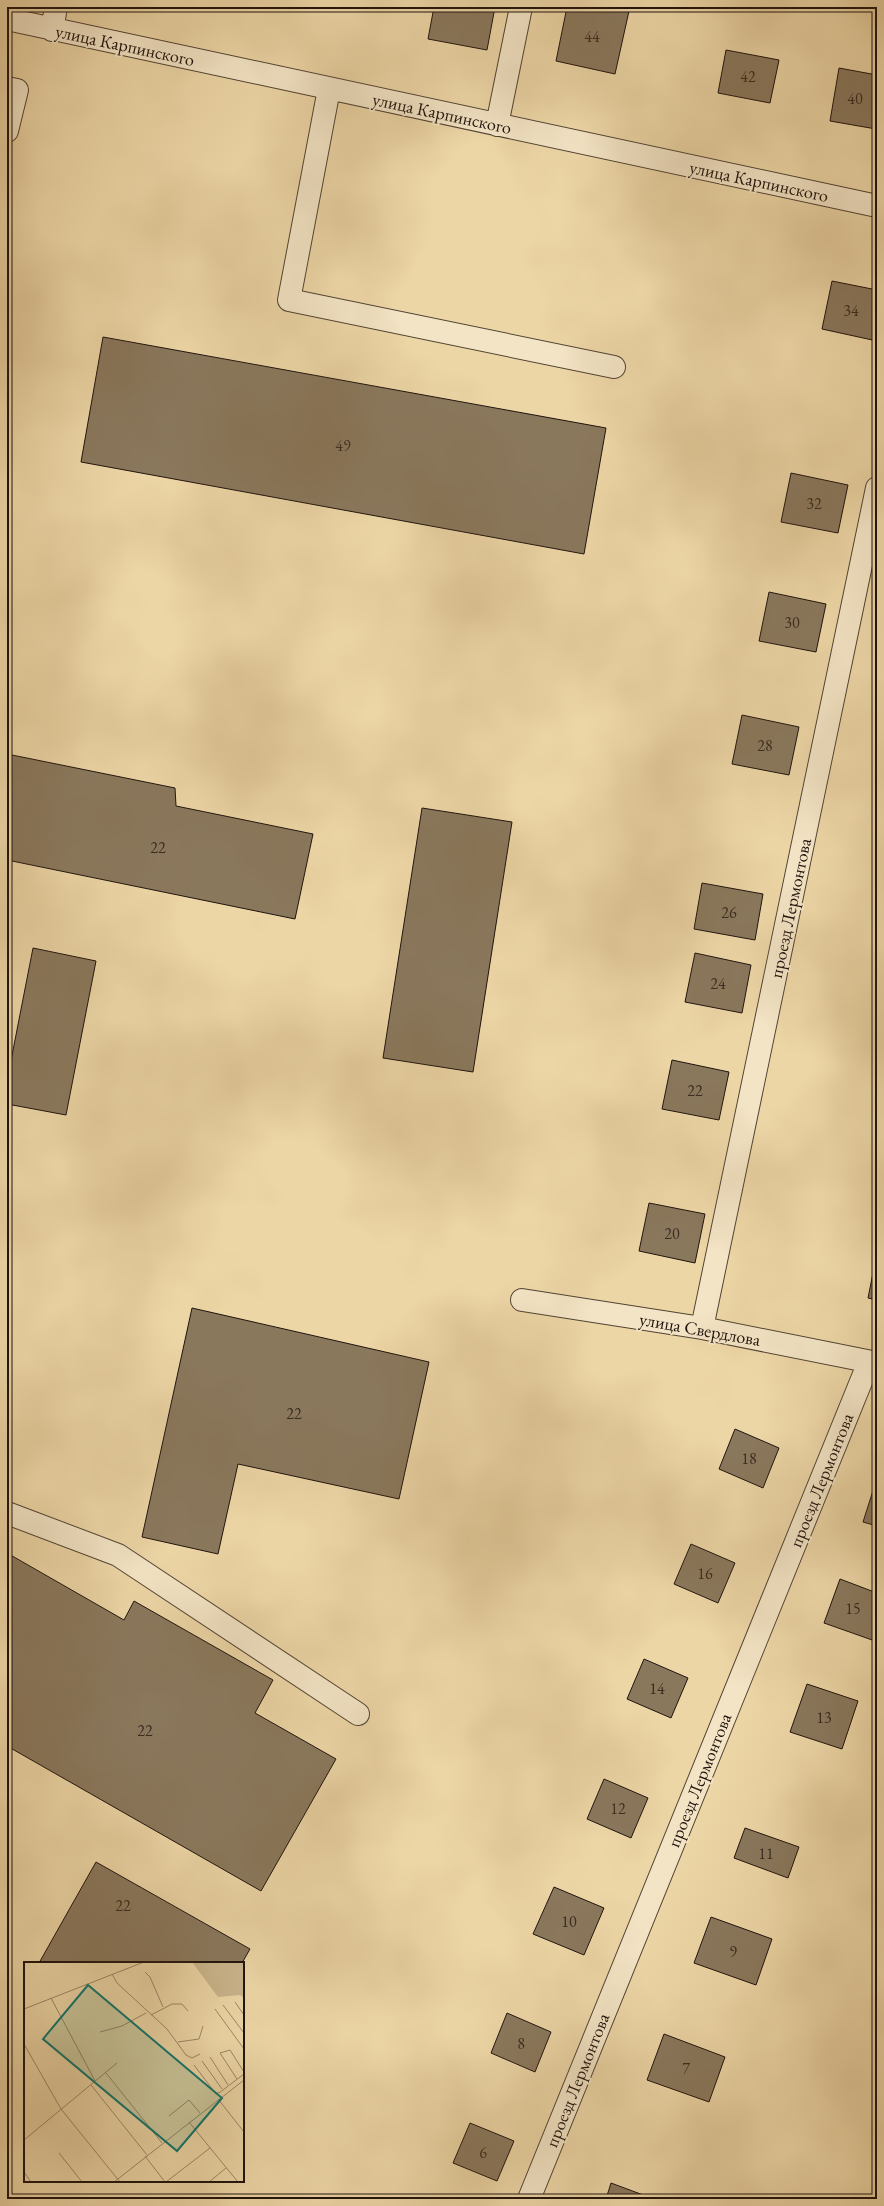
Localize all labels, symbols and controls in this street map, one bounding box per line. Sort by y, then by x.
street label: улица Карпинского [53,19,197,71]
house number: 44 [584,26,600,47]
house number: 42 [740,66,756,87]
street label: улица Карпинского [370,87,514,139]
house number: 40 [847,88,863,109]
street label: улица Карпинского [687,155,831,207]
house number: 34 [843,300,859,321]
house number: 49 [335,435,351,456]
house number: 32 [806,493,822,514]
house number: 30 [784,612,800,633]
house number: 28 [757,735,773,756]
street label: проезд Лермонтова [764,835,816,980]
house number: 22 [150,837,166,858]
house number: 26 [721,902,737,923]
house number: 24 [710,973,726,994]
house number: 22 [687,1080,703,1101]
house number: 20 [664,1223,680,1244]
street label: улица Свердлова [638,1307,763,1351]
house number: 22 [286,1403,302,1424]
street label: проезд Лермонтова [784,1409,859,1550]
house number: 18 [741,1448,757,1469]
house number: 16 [697,1563,713,1584]
house number: 15 [845,1598,861,1619]
house number: 14 [649,1678,665,1699]
house number: 13 [816,1707,832,1728]
street label: проезд Лермонтова [662,1709,737,1850]
house number: 22 [137,1720,153,1741]
house number: 12 [610,1798,626,1819]
house number: 11 [758,1843,774,1864]
house number: 22 [115,1895,131,1916]
house number: 10 [561,1911,577,1932]
house number: 9 [729,1941,737,1962]
inset map [24,1962,244,2182]
street label: проезд Лермонтова [540,2009,615,2150]
house number: 8 [517,2033,525,2054]
house number: 7 [682,2058,690,2079]
house number: 6 [479,2142,487,2163]

